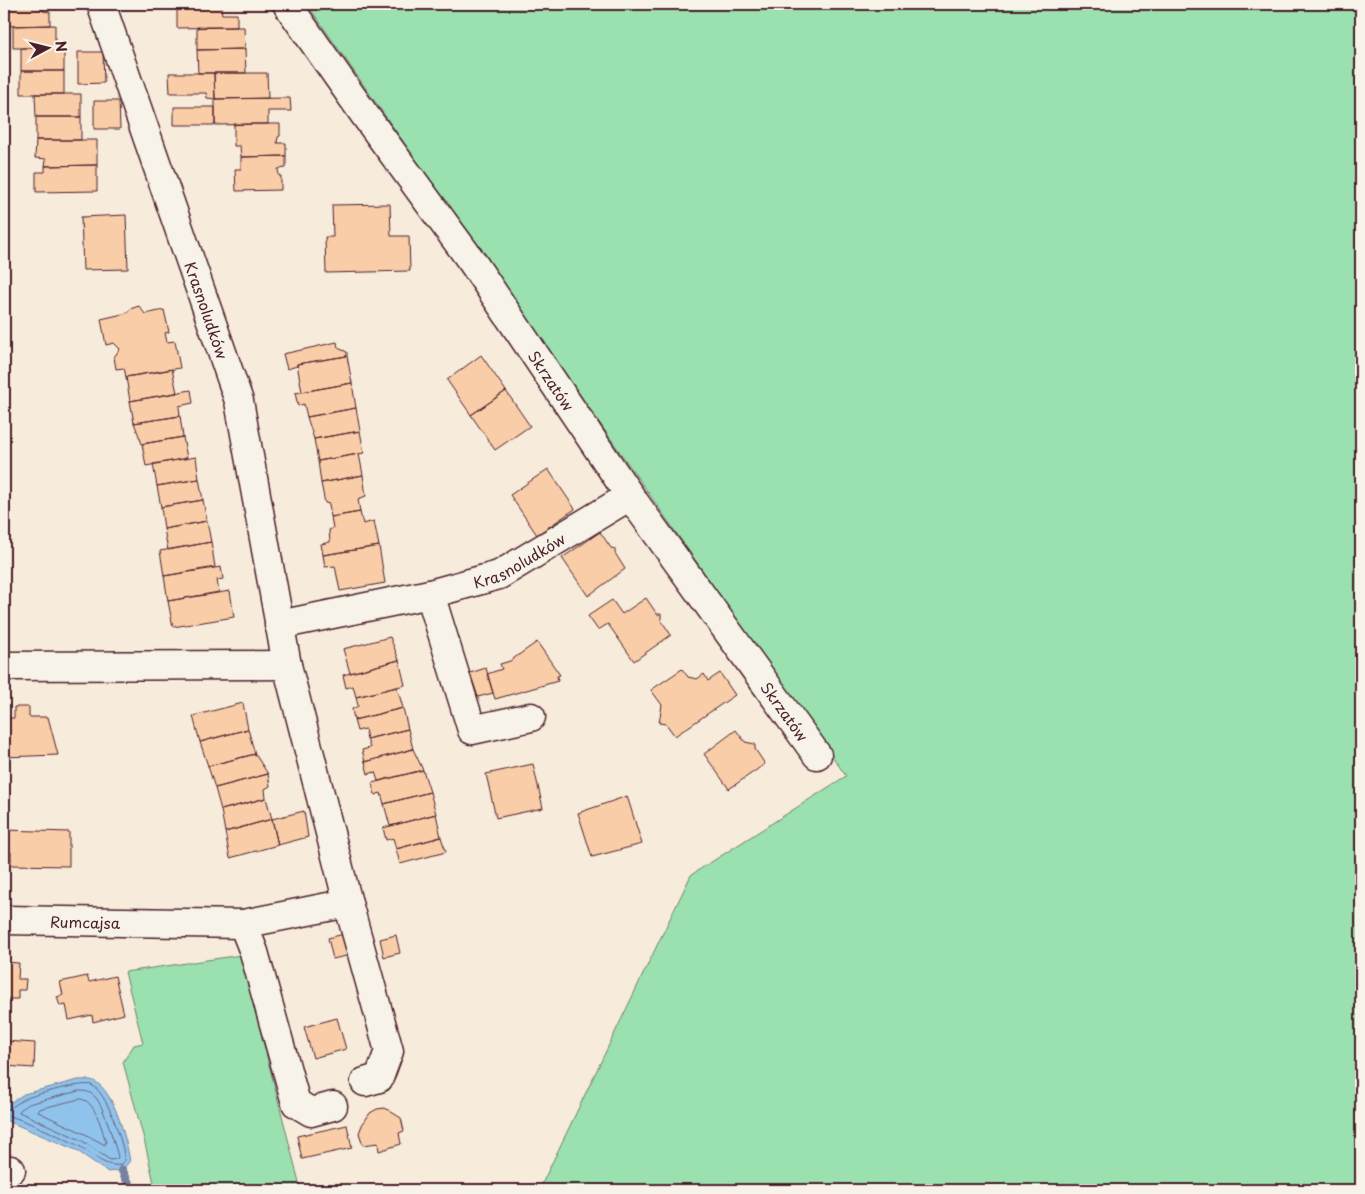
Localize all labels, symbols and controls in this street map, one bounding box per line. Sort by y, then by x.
north arrow [22,22,72,72]
text: N [50,40,72,53]
street label: Krasnoludków [180,258,235,362]
street label: Skrzatów [523,345,581,415]
street label: Krasnoludków [470,526,570,593]
street label: Skrzatów [756,677,815,746]
street label: Rumcajsa [50,909,121,933]

